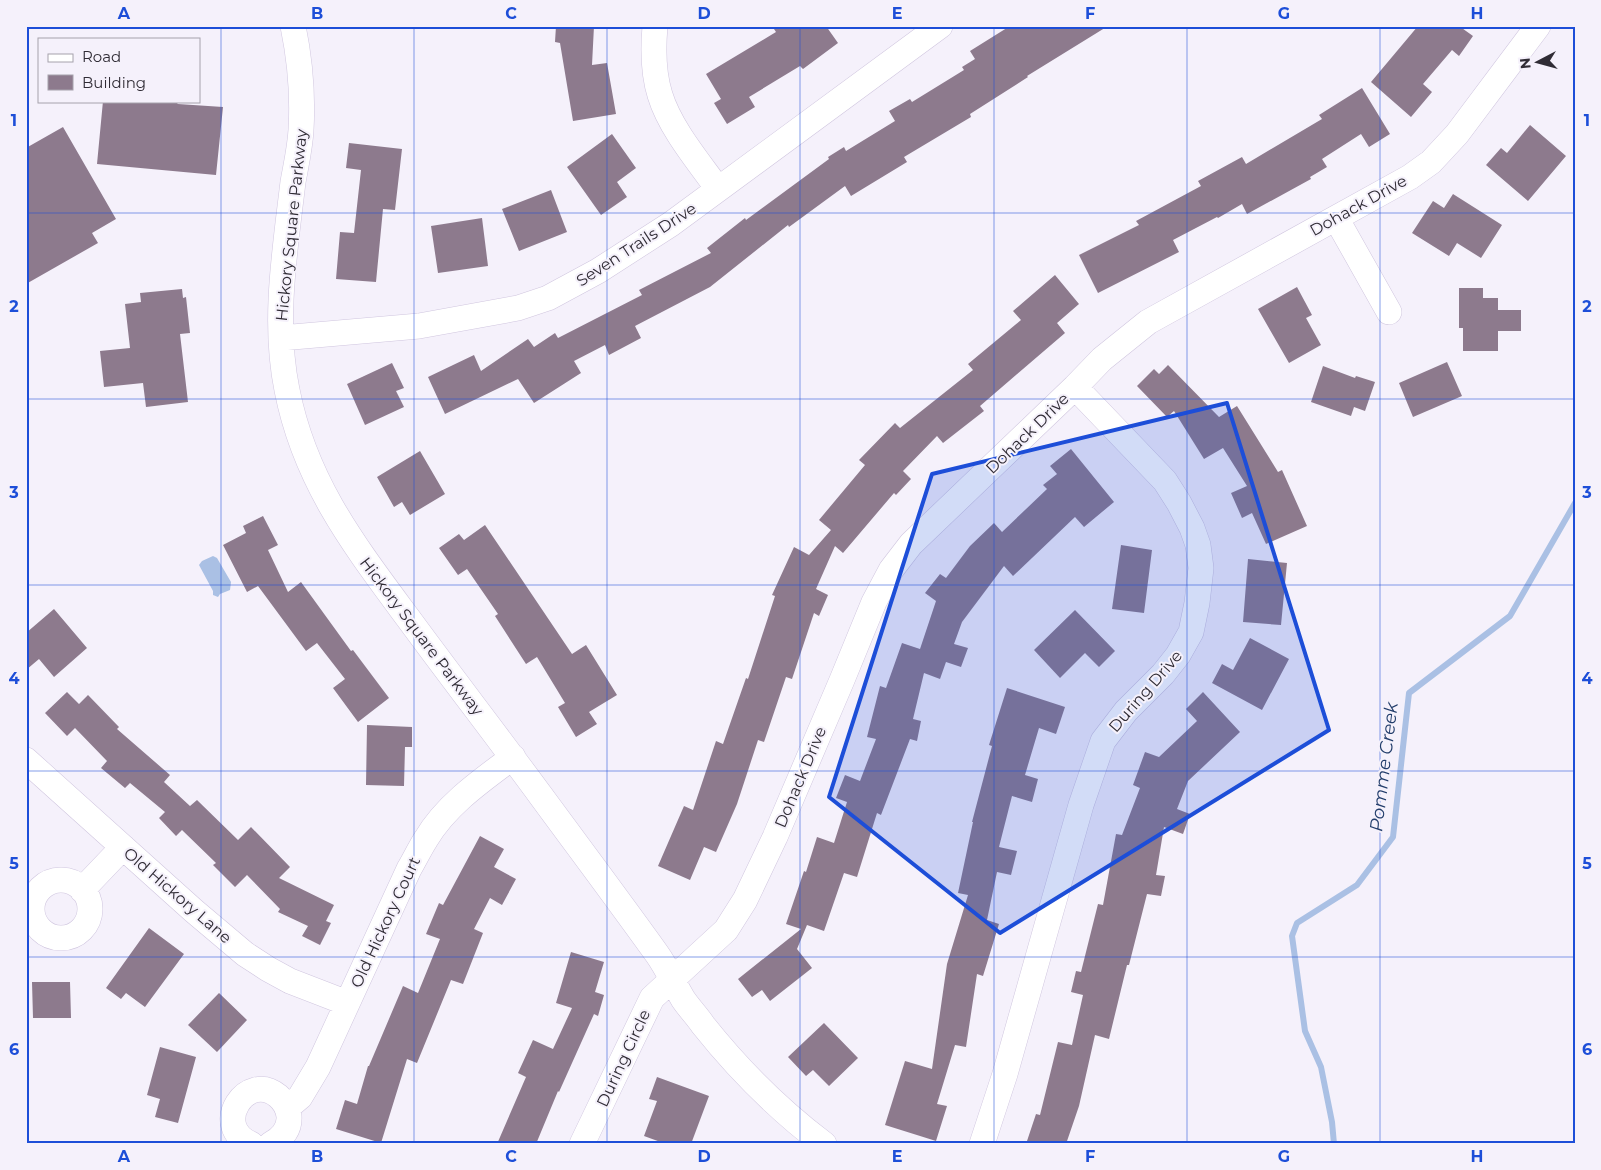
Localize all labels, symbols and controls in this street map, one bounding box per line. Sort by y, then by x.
text: A [117,4,131,23]
text: B [311,4,323,23]
text: C [505,4,517,23]
text: D [697,4,711,23]
text: E [892,4,902,23]
text: F [1085,4,1095,23]
text: G [1278,4,1290,23]
text: H [1471,4,1483,23]
legend [38,38,200,102]
north arrow [1514,38,1564,88]
text: Road [82,47,121,66]
text: N [1516,57,1535,70]
text: Building [82,73,146,92]
text: 1 [11,111,17,130]
text: 1 [1584,111,1590,130]
street label: Hickory Square Parkway [272,128,311,322]
street label: Dohack Drive [1306,171,1410,240]
street label: Seven Trails Drive [573,199,700,290]
text: 2 [9,297,19,316]
text: 2 [1582,297,1592,316]
street label: Dohack Drive [982,389,1073,478]
text: 3 [8,483,19,502]
text: 3 [1581,483,1592,502]
street label: Hickory Square Parkway [356,553,488,719]
street label: During Drive [1105,646,1186,736]
text: 4 [8,669,20,688]
text: 4 [1581,669,1593,688]
water label: Pomme Creek [1365,700,1403,833]
street label: Dohack Drive [771,724,830,831]
street label: Old Hickory Lane [120,843,236,947]
street label: Old Hickory Court [347,853,424,991]
text: 5 [9,854,19,873]
text: 5 [1582,854,1592,873]
street label: During Circle [593,1007,654,1110]
text: 6 [9,1040,19,1059]
text: 6 [1582,1040,1592,1059]
text: A [117,1147,131,1166]
text: B [311,1147,323,1166]
text: C [505,1147,517,1166]
text: D [697,1147,711,1166]
text: E [892,1147,902,1166]
text: F [1085,1147,1095,1166]
text: G [1278,1147,1290,1166]
text: H [1471,1147,1483,1166]

